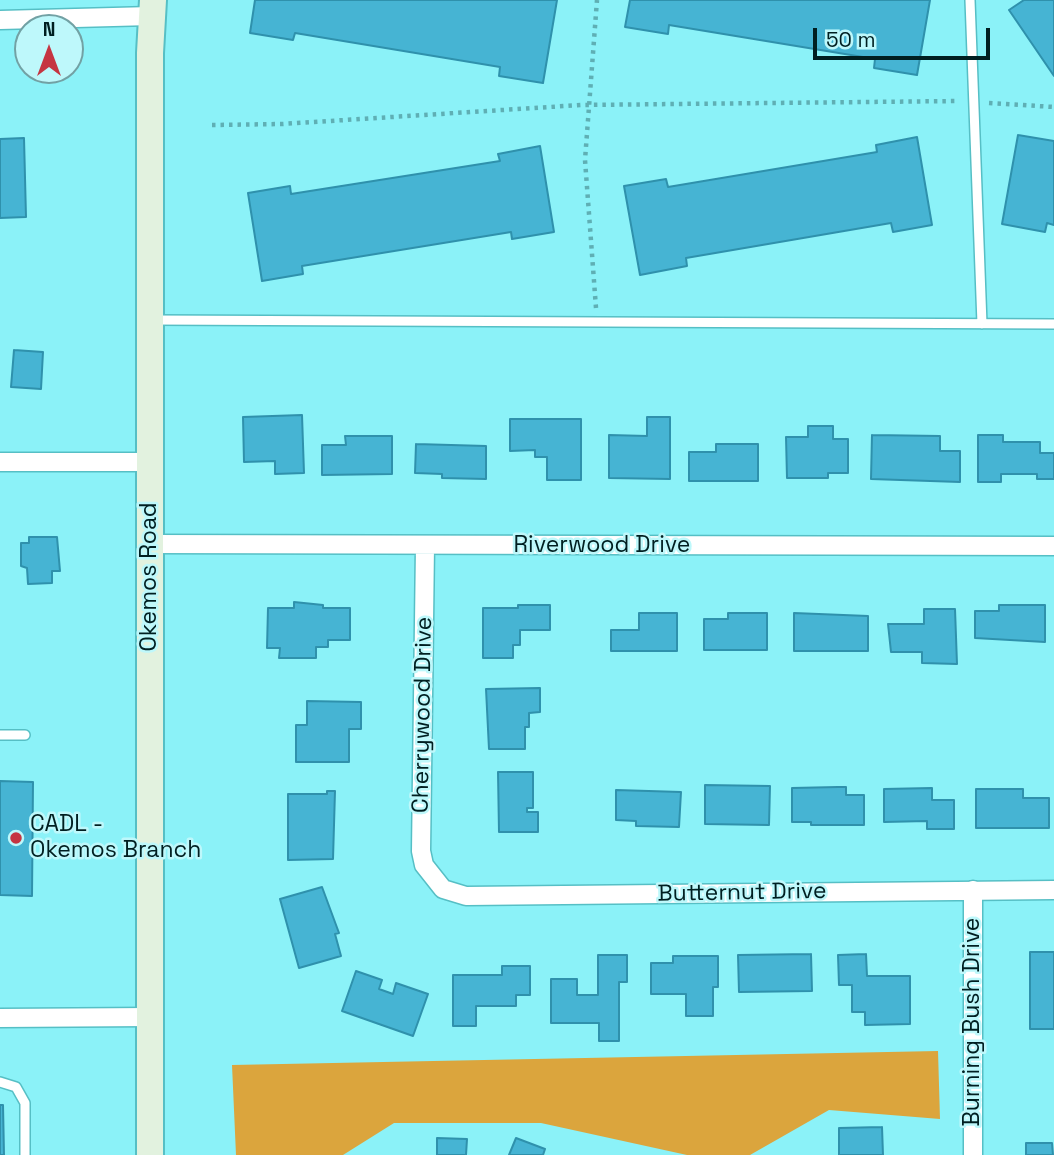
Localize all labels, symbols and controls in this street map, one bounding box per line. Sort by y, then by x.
north arrow [14,14,84,84]
scale bar [816,14,993,58]
text: N [43,17,55,42]
text: 50 m [826,26,876,53]
street label: Okemos Road [136,502,164,652]
street label: Riverwood Drive [514,532,690,560]
street label: Cherrywood Drive [407,617,439,813]
place label: CADL - Okemos Branch [30,811,201,865]
marker: CADL - Okemos Branch [8,830,24,846]
street label: Butternut Drive [657,878,827,908]
street label: Burning Bush Drive [959,918,987,1126]

